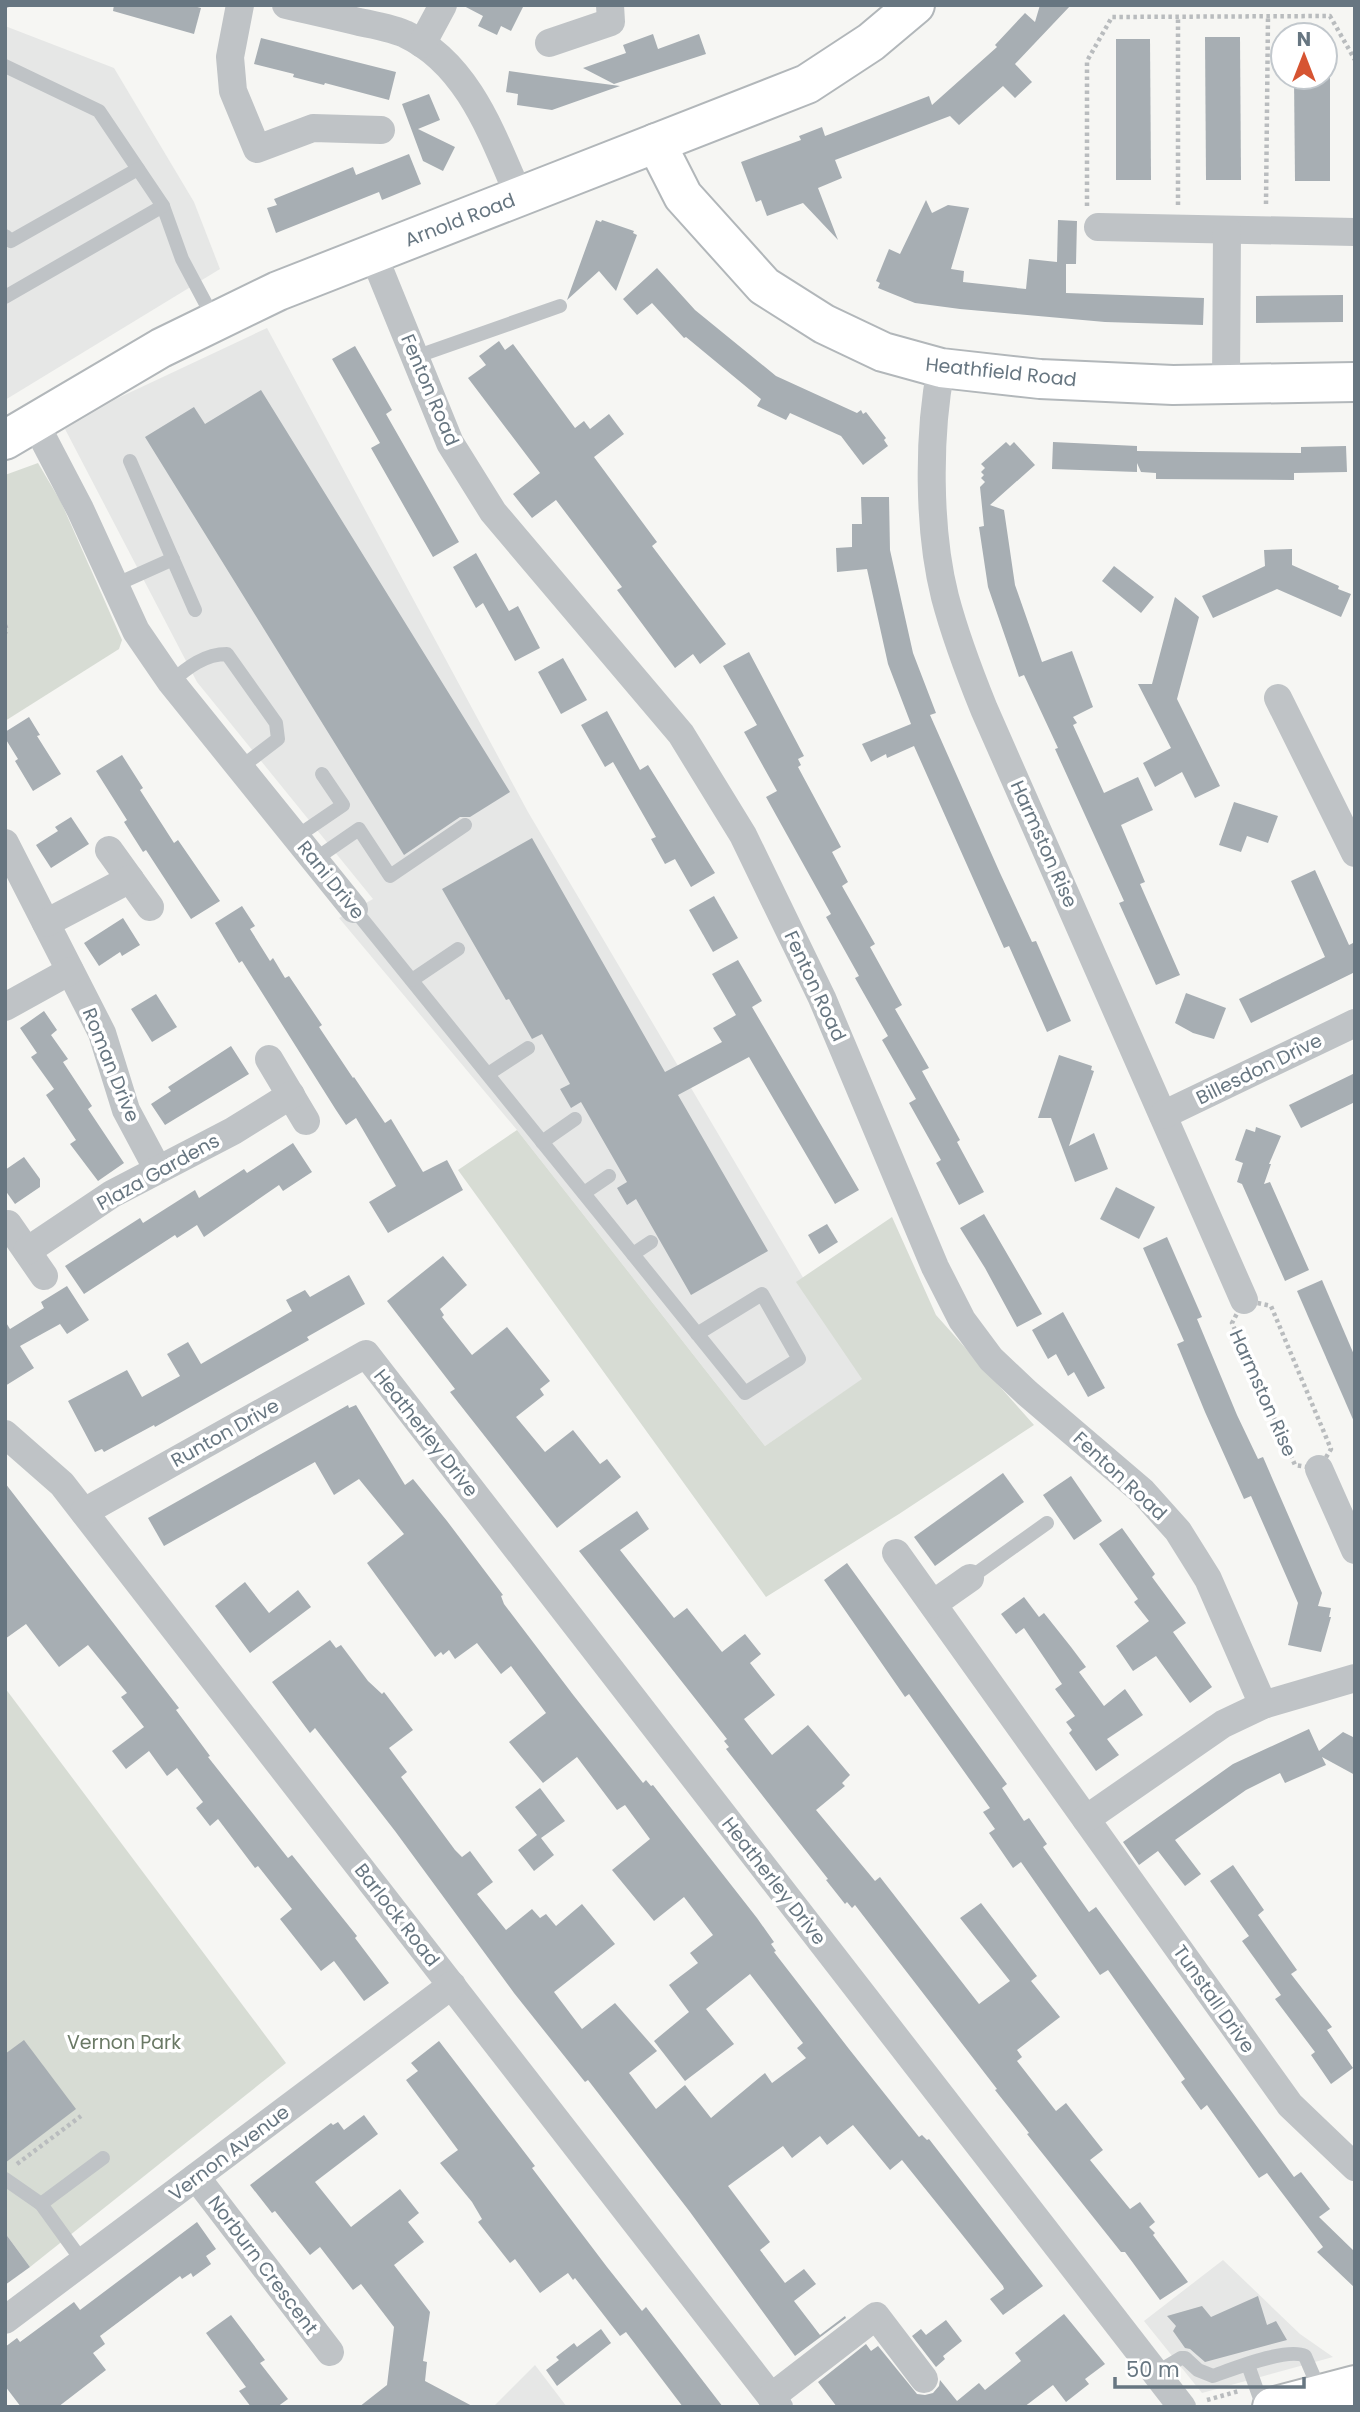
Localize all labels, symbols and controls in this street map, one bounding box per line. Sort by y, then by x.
north arrow [1269,21,1339,91]
text: N [1297,26,1311,53]
street label: Arnold Road [401,187,519,253]
street label: Fenton Road [394,330,466,450]
street label: Heathfield Road [924,351,1078,393]
street label: Harmston Rise [1004,776,1084,912]
street label: Rani Drive [291,835,371,925]
street label: Fenton Road [778,926,852,1046]
street label: Roman Drive [76,1004,146,1126]
street label: Billesdon Drive [1191,1027,1327,1111]
street label: Plaza Gardens [92,1127,224,1217]
street label: Harmston Rise [1223,1325,1303,1461]
street label: Heatherley Drive [367,1363,485,1503]
street label: Runton Drive [166,1392,284,1474]
street label: Fenton Road [1067,1425,1173,1527]
street label: Heatherley Drive [715,1811,833,1951]
street label: Barlock Road [348,1858,446,1972]
street label: Tunstall Drive [1167,1940,1261,2058]
park label: Vernon Park [67,2029,181,2056]
street label: Vernon Avenue [163,2099,295,2207]
street label: Norburn Crescent [202,2190,324,2340]
scale bar [1115,2346,1304,2390]
text: 50 m [1126,2355,1180,2384]

